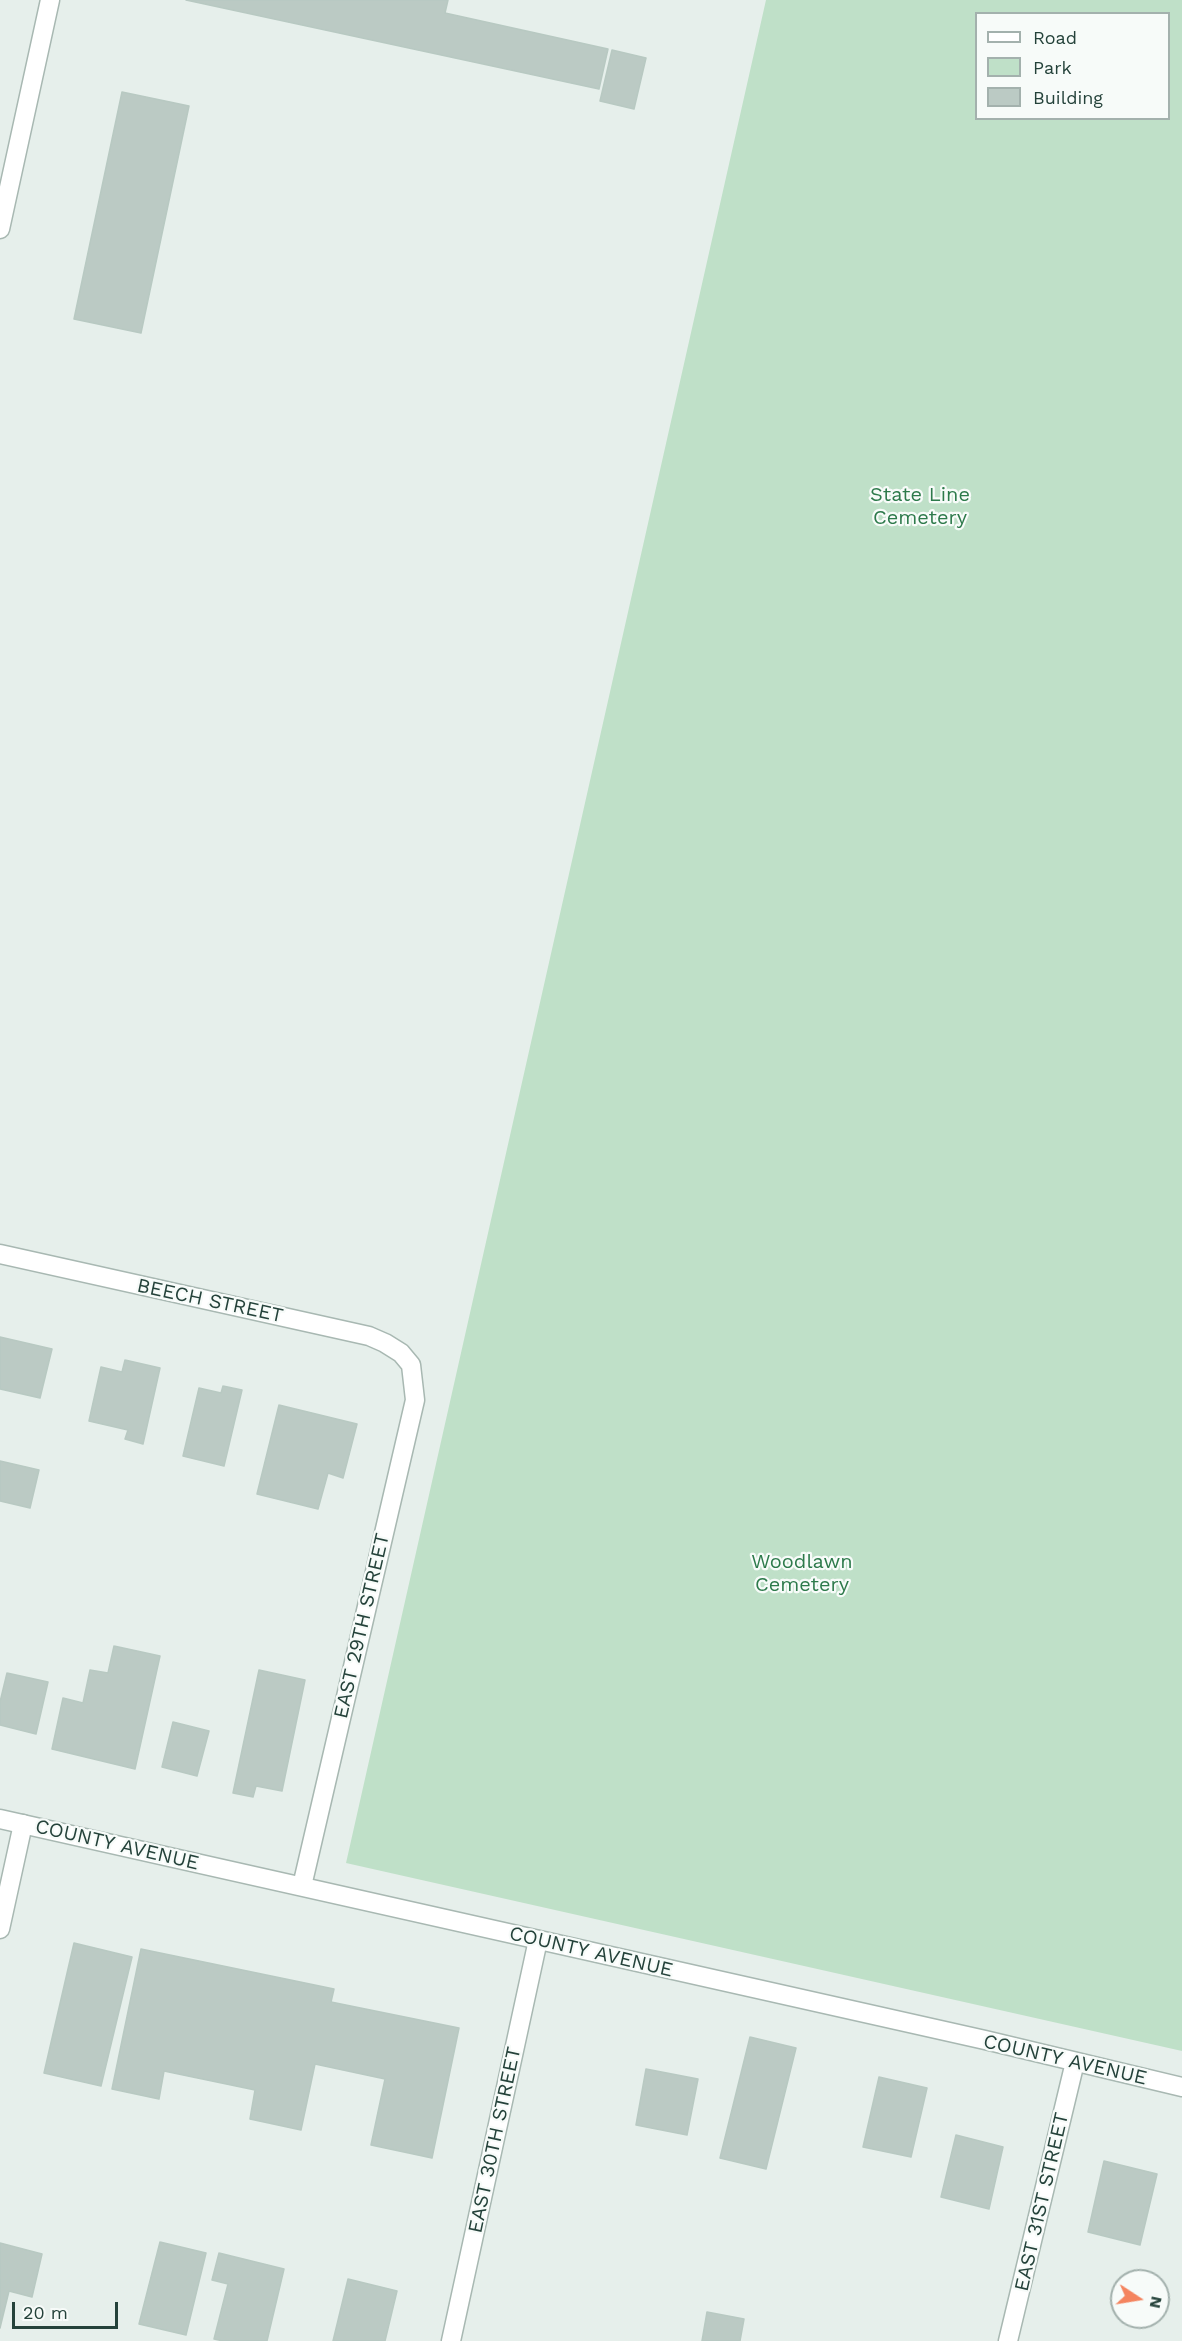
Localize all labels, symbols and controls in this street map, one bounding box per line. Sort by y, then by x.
legend [975,12,1170,120]
text: Road [1033,27,1077,48]
text: Park [1033,57,1072,78]
text: Building [1033,87,1103,108]
park label: State Line Cemetery [870,483,970,530]
street label: BEECH STREET [135,1274,285,1328]
street label: EAST 29TH STREET [329,1531,395,1721]
park label: Woodlawn Cemetery [751,1550,853,1597]
street label: COUNTY AVENUE [33,1815,201,1875]
street label: COUNTY AVENUE [507,1922,675,1982]
street label: COUNTY AVENUE [981,2030,1149,2090]
street label: EAST 30TH STREET [464,2045,526,2235]
street label: EAST 31ST STREET [1010,2110,1074,2294]
north arrow [1110,2269,1170,2329]
scale bar [15,2290,122,2328]
text: N [1146,2295,1167,2310]
text: 20 m [23,2302,68,2323]

